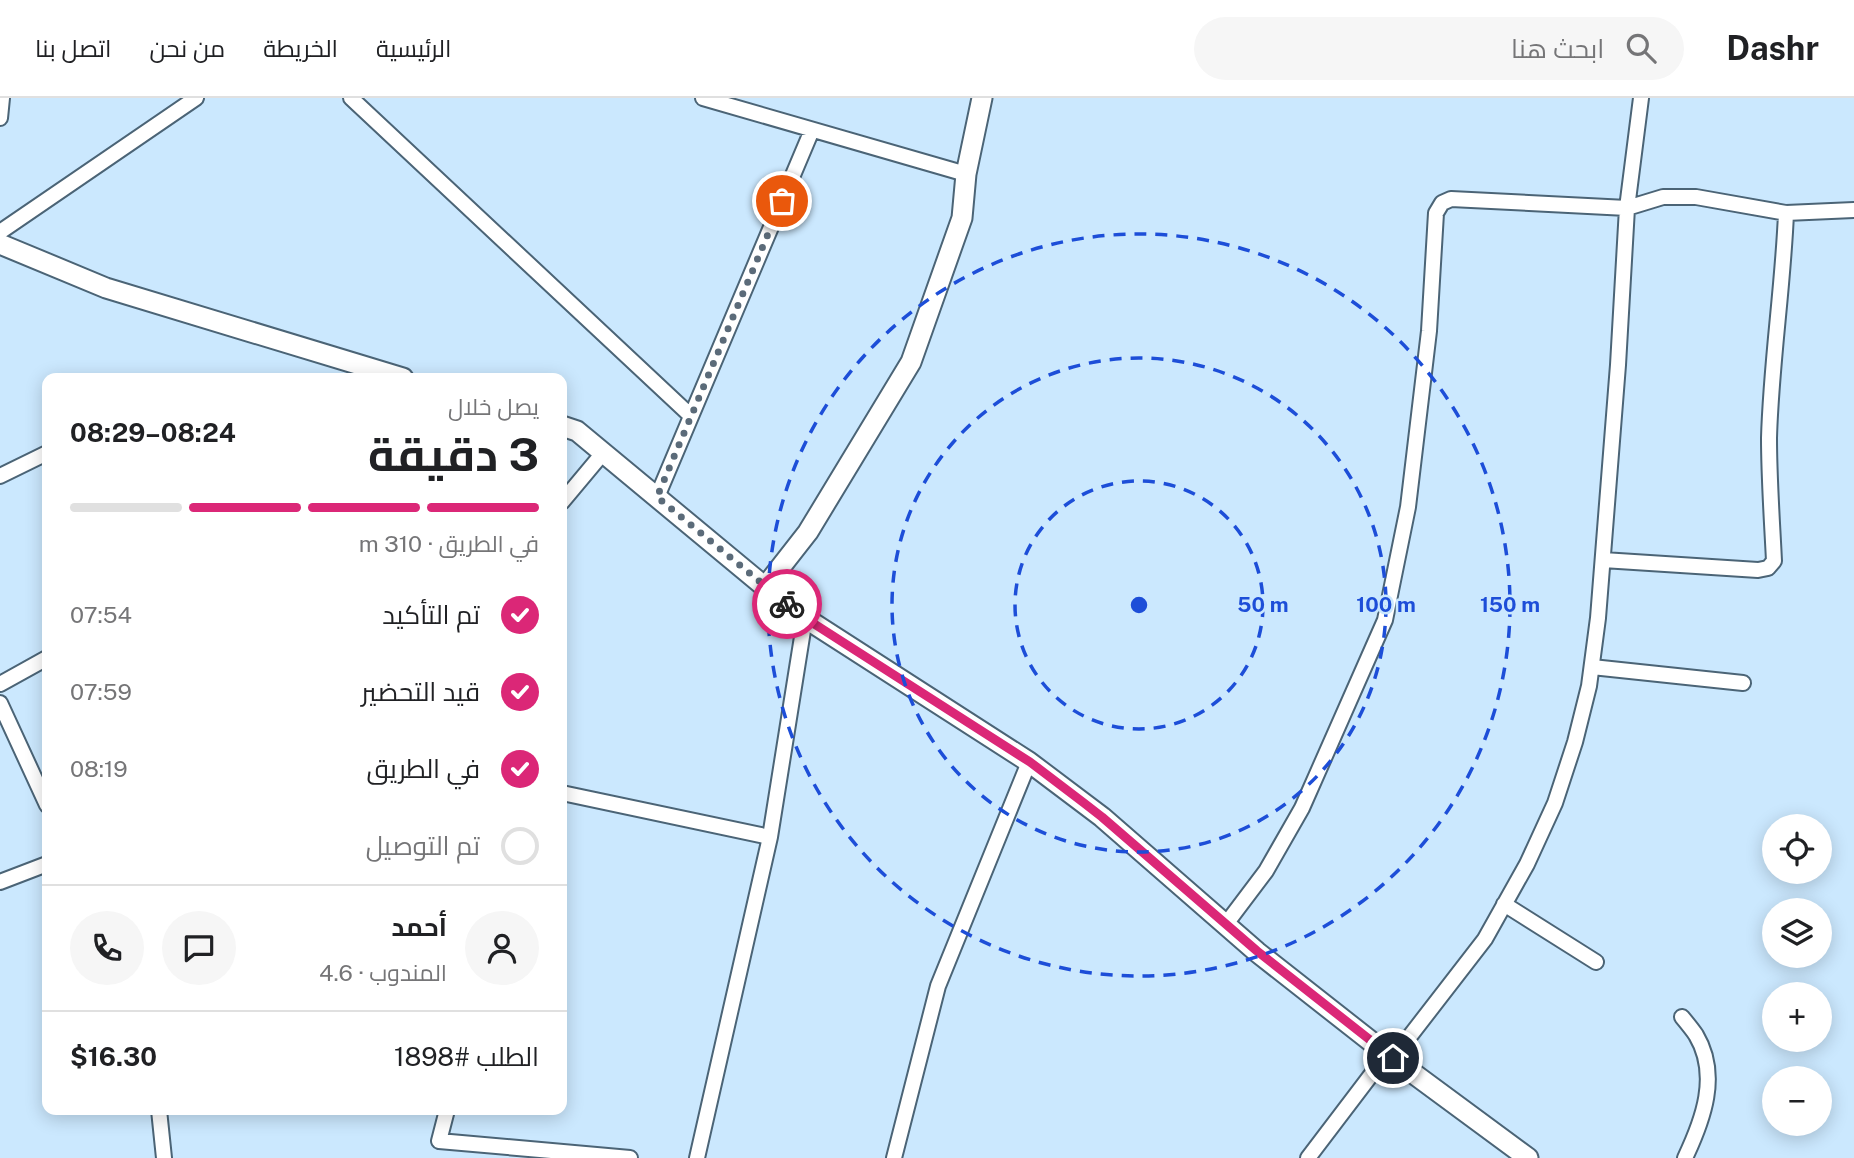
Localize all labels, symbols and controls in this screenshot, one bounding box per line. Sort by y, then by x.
search box [1194,17,1684,80]
icon: search [1622,29,1660,67]
text: Dashr [1726,29,1819,67]
text: ابحث هنا [1511,33,1604,64]
text: اتصل بنا [35,34,112,62]
text: من نحن [150,34,225,62]
text: الخريطة [263,34,338,62]
text: الرئيسية [376,34,451,62]
pin [752,171,812,231]
icon: bag [763,182,801,220]
text: يصل خلال [448,393,539,420]
text: 08:24–08:29 [70,417,236,448]
text: 3 دقيقة [368,427,539,481]
text: في الطريق · 310 m [359,530,539,557]
courier [752,569,822,639]
icon: bike [768,585,806,623]
text: 50 m [1237,592,1289,617]
text: 100 m [1356,592,1416,617]
text: 150 m [1480,592,1540,617]
centre of rings [1127,593,1151,617]
icon: check [501,596,539,634]
text: تم التأكيد [382,599,480,630]
text: 07:54 [70,601,132,628]
icon: check [501,673,539,711]
text: قيد التحضير [361,676,480,707]
text: 07:59 [70,678,132,705]
icon: check [501,750,539,788]
text: في الطريق [366,753,480,784]
text: 08:19 [70,755,128,782]
map controls [1762,814,1832,1136]
button: locate [1762,814,1832,884]
text: تم التوصيل [366,830,480,861]
button: layers [1762,898,1832,968]
button: phone [70,911,144,985]
button: chat [162,911,236,985]
text: أحمد [391,911,447,942]
button: person [465,911,539,985]
text: المندوب · 4.6 [319,959,447,986]
button: + [1762,982,1832,1052]
pin [1363,1028,1423,1088]
icon: home [1374,1039,1412,1077]
text: $16.30 [70,1041,157,1072]
text: الطلب #1898 [394,1041,539,1072]
button: − [1762,1066,1832,1136]

